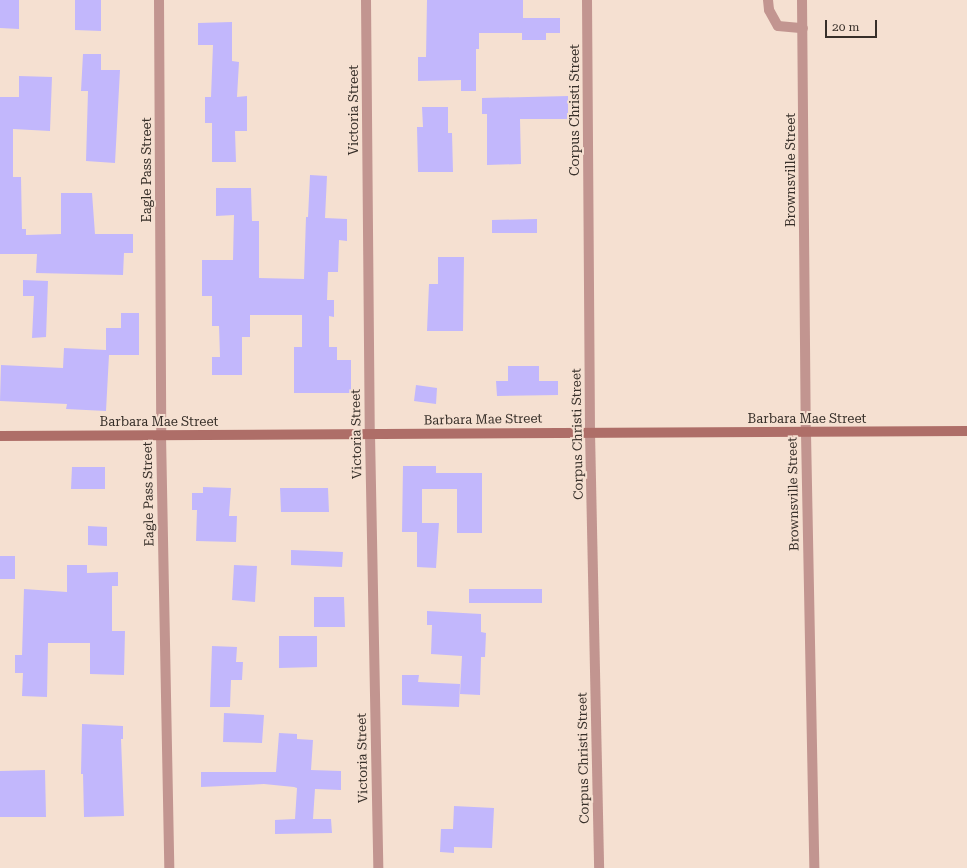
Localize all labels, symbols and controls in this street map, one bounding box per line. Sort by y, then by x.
scale bar [827,12,879,38]
text: 20 m [832,20,859,34]
street label: Corpus Christi Street [567,44,583,176]
street label: Victoria Street [346,65,362,155]
street label: Brownsville Street [783,113,799,227]
street label: Eagle Pass Street [139,117,155,223]
street label: Corpus Christi Street [569,368,587,500]
street label: Victoria Street [348,389,366,479]
street label: Barbara Mae Street [423,411,543,429]
street label: Barbara Mae Street [748,411,866,427]
street label: Barbara Mae Street [100,414,218,430]
street label: Brownsville Street [785,437,803,551]
street label: Eagle Pass Street [140,441,158,547]
street label: Corpus Christi Street [575,692,593,824]
street label: Victoria Street [354,713,372,803]

